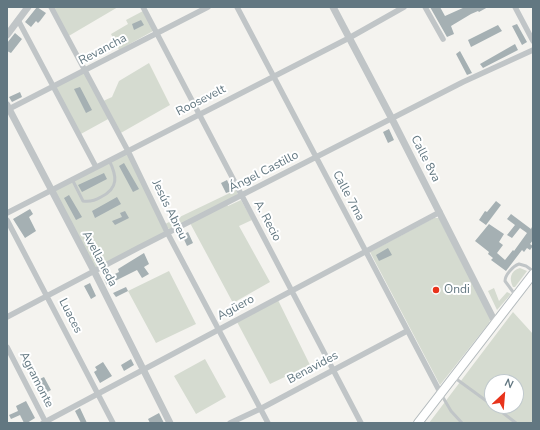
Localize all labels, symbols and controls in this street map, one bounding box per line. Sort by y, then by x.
street label: Revancha [77,31,129,69]
street label: Roosevelt [174,82,228,120]
street label: Calle 8va [407,133,443,185]
street label: Ángel Castillo [227,148,301,196]
street label: Calle 7ma [329,169,367,223]
street label: Jesús Abreu [148,178,190,242]
street label: A. Recio [250,198,284,244]
street label: Avellaneda [78,229,120,289]
place label: Ondi [444,283,470,297]
marker: Ondi [431,285,441,295]
street label: Agüero [215,292,257,324]
street label: Luaces [55,296,85,336]
street label: Benavides [285,349,341,387]
street label: Agramonte [16,350,56,410]
north arrow [484,374,524,414]
text: N [502,375,516,392]

